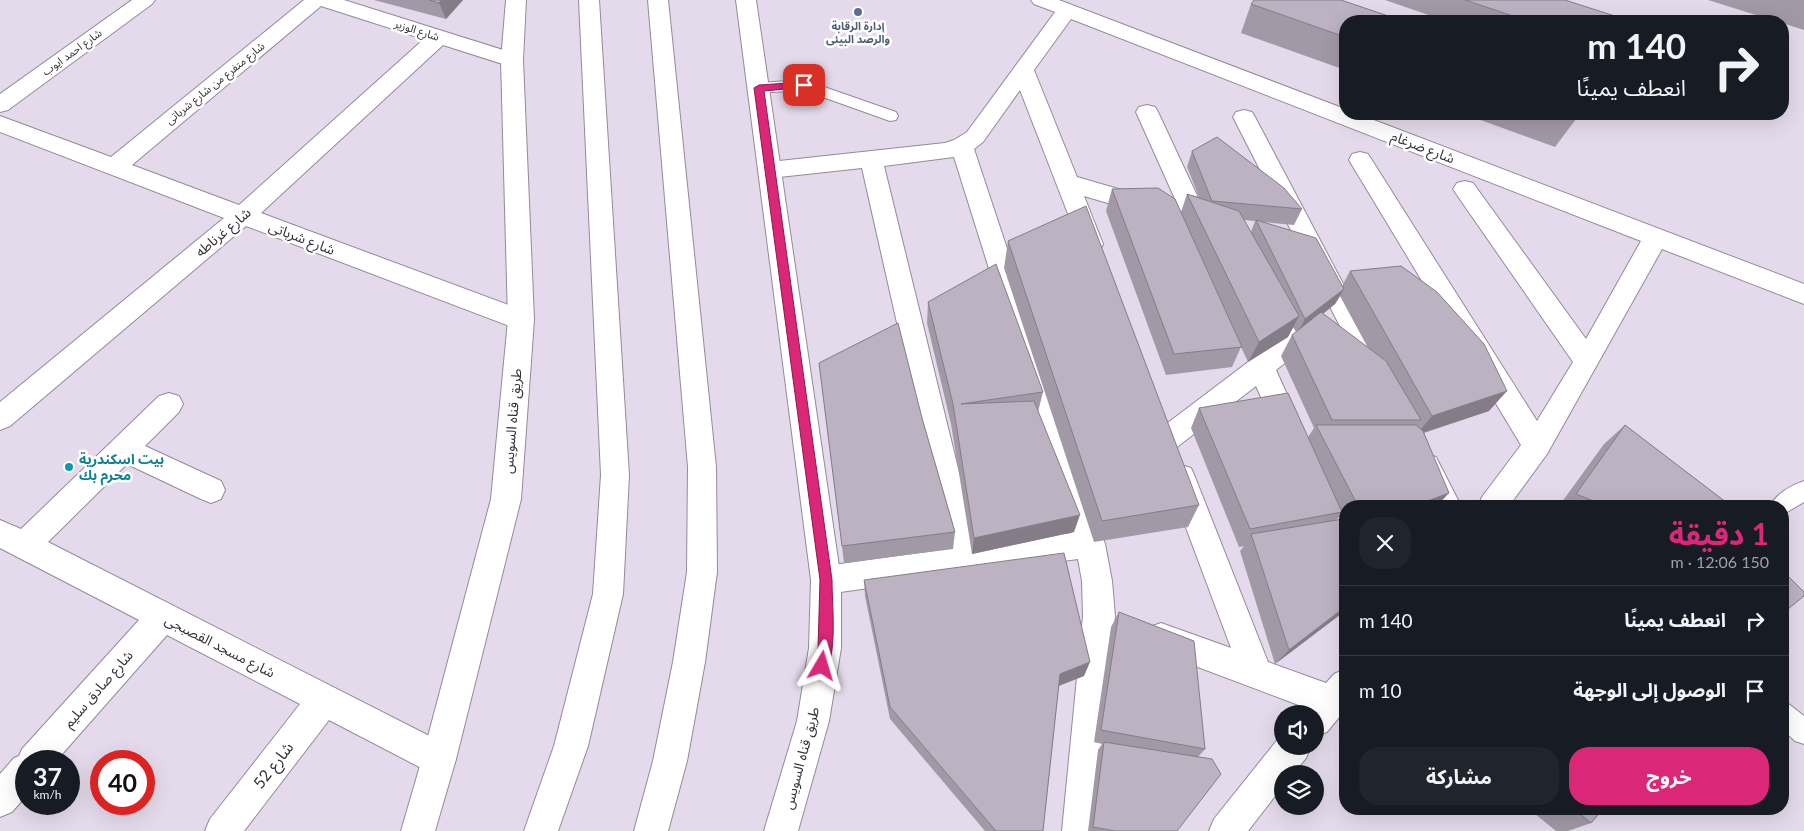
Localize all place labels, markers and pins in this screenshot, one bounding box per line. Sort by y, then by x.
marker: إدارة الرقابة والرصد البيئى [852,6,864,18]
place label: إدارة الرقابة والرصد البيئى [826,19,890,46]
pin [783,64,825,106]
place label: بيت اسكندرية محرم بك [79,450,164,486]
marker: بيت اسكندرية محرم بك [63,461,75,473]

